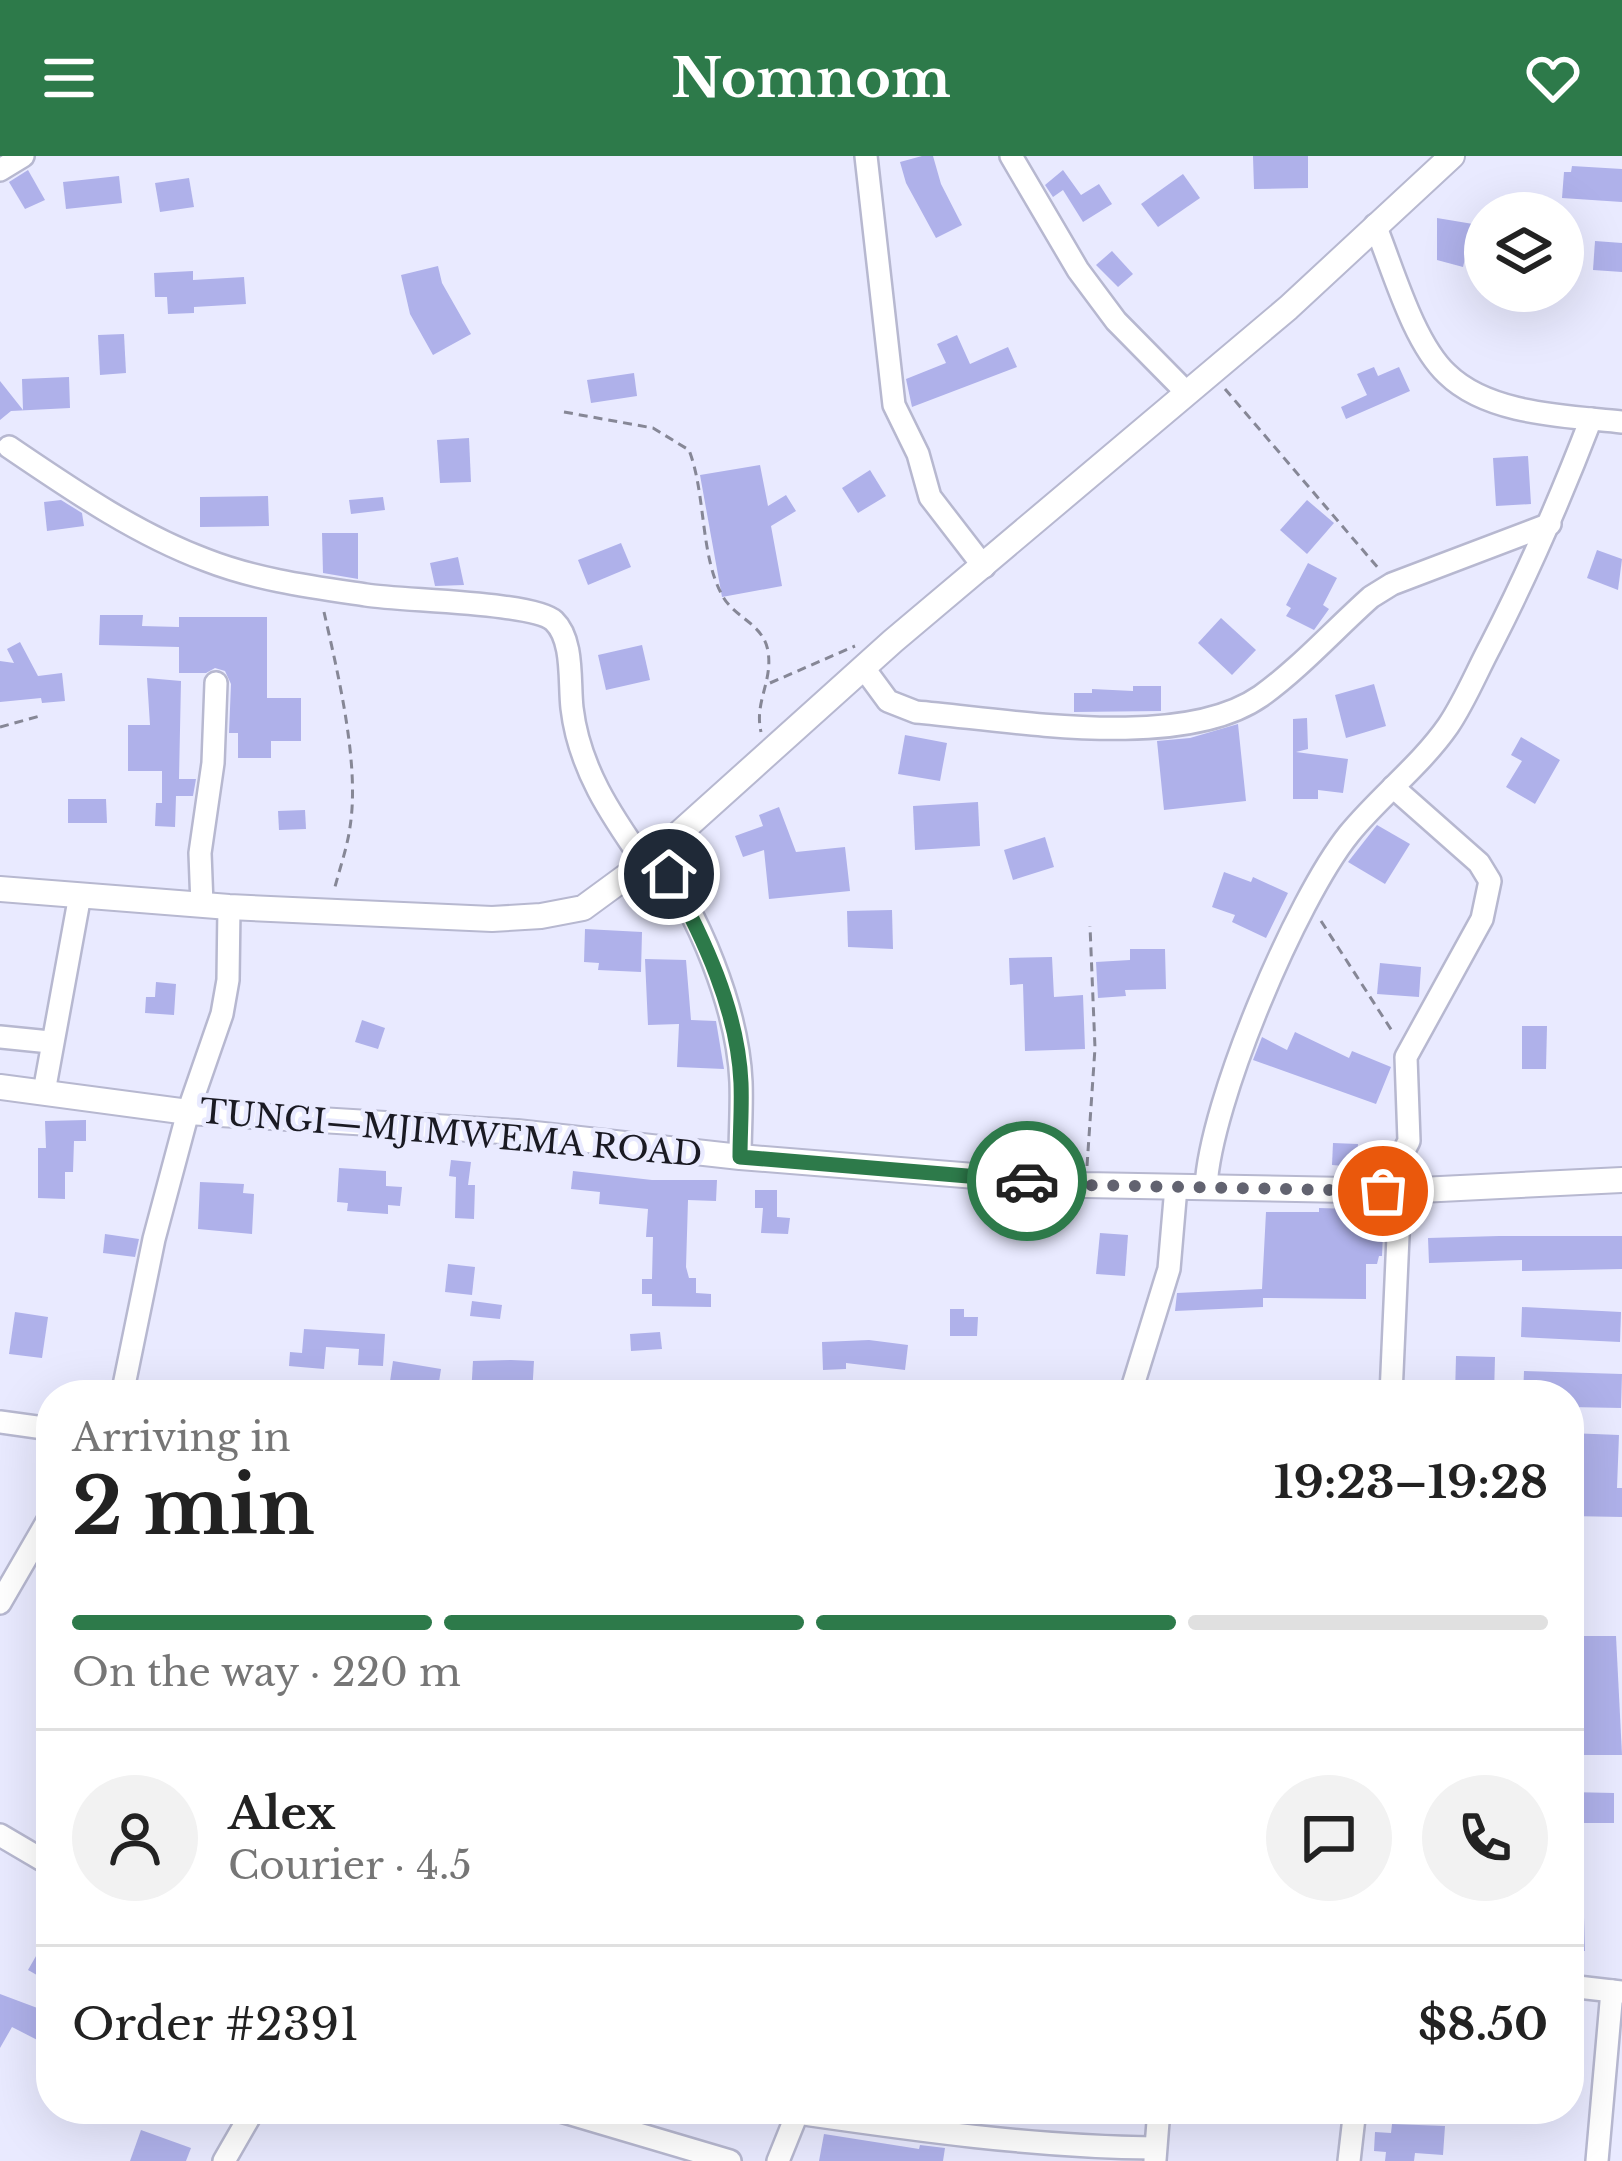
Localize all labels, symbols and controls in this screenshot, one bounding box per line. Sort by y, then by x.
icon: menu [36,45,102,111]
text: Nomnom [671,45,951,112]
icon: heart [1520,45,1586,111]
map controls [1464,192,1584,312]
button: layers [1464,192,1584,312]
pin [618,823,720,925]
icon: home [636,841,702,907]
street label: TUNGI—MJIMWEMA ROAD [198,1091,704,1175]
courier [967,1121,1087,1241]
pin [1332,1140,1434,1242]
icon: car [994,1148,1060,1214]
icon: bag [1350,1158,1416,1224]
text: Arriving in [72,1413,291,1462]
text: 19:23–19:28 [1274,1454,1548,1510]
text: 2 min [72,1458,315,1555]
text: On the way · 220 m [72,1648,461,1697]
button: person [72,1775,198,1901]
button: chat [1266,1775,1392,1901]
button: phone [1422,1775,1548,1901]
text: Alex [228,1785,335,1841]
text: Courier · 4.5 [228,1841,472,1890]
text: Order #2391 [72,1996,359,2052]
text: $8.50 [1418,1996,1548,2052]

